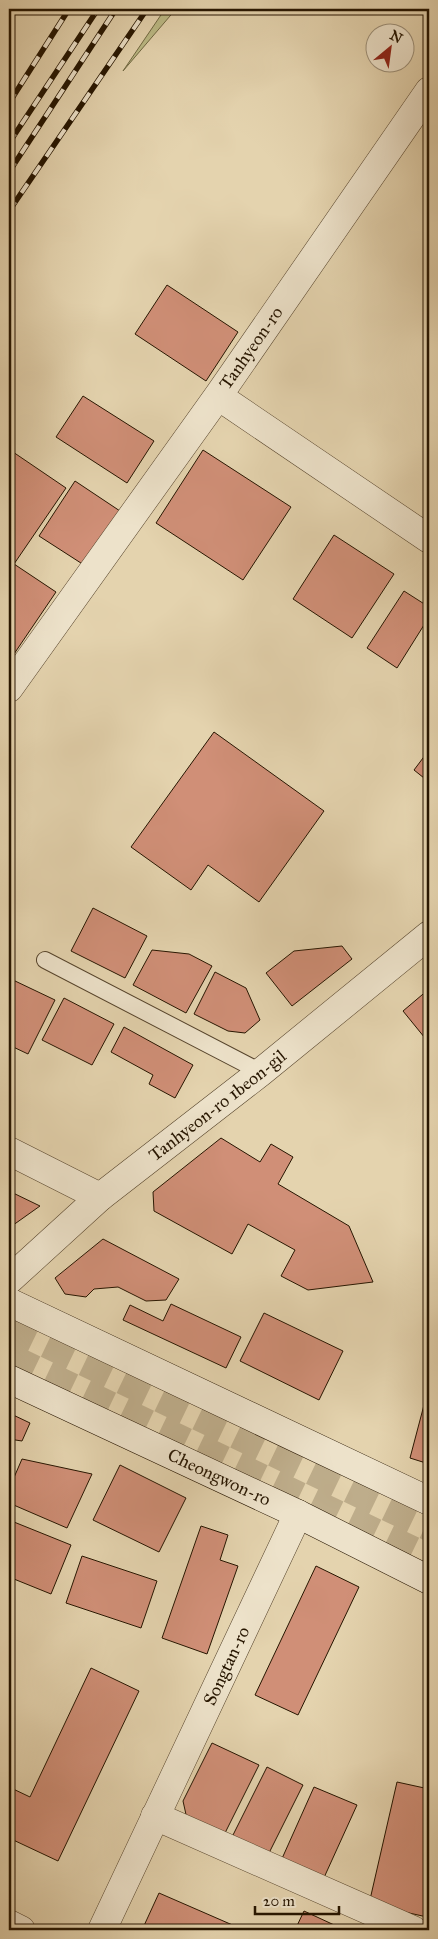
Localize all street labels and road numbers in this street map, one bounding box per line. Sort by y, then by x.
street label: Tanhyeon-ro [214,302,288,394]
street label: Tanhyeon-ro 1beon-gil [144,1045,291,1166]
street label: Cheongwon-ro [164,1444,274,1511]
street label: Songtan-ro [198,1623,254,1709]

